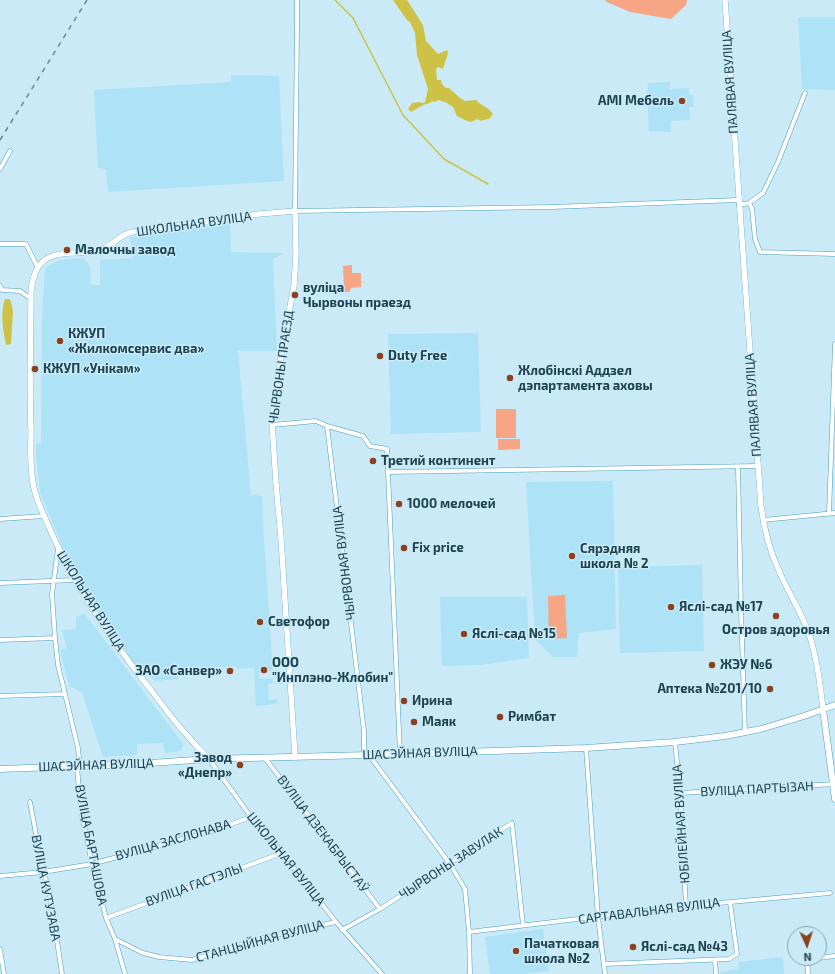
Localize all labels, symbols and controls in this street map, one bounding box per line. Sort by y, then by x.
street label: ПАЛЯВАЯ ВУЛІЦА [719,30,741,134]
place label: AMI Мебель [598,93,674,109]
marker: AMI Мебель [677,96,687,106]
street label: ШКОЛЬНАЯ ВУЛІЦА [136,208,252,240]
place label: Малочны завод [75,242,175,258]
marker: Малочны завод [62,245,72,255]
place label: вуліца Чырвоны праезд [303,280,411,311]
marker: вуліца Чырвоны праезд [290,290,300,300]
street label: ЧЫРВОНЫ ПРАЕЗД [265,309,297,425]
place label: КЖУП «Жилкомсервис два» [68,326,204,357]
marker: КЖУП «Жилкомсервис два» [55,336,65,346]
place label: Duty Free [388,348,447,364]
marker: Duty Free [375,351,385,361]
street label: ПАЛЯВАЯ ВУЛІЦА [742,353,764,457]
place label: КЖУП «Унікам» [43,361,140,377]
place label: Жлобінскі Аддзел дэпартамента аховы [518,363,653,394]
marker: КЖУП «Унікам» [30,364,40,374]
marker: Жлобінскі Аддзел дэпартамента аховы [505,373,515,383]
place label: Третий континент [381,453,496,469]
marker: Третий континент [368,456,378,466]
place label: 1000 мелочей [407,496,496,512]
marker: 1000 мелочей [394,499,404,509]
street label: ЧЫРВОНАЯ ВУЛІЦА [329,505,359,621]
place label: Fix price [412,540,464,556]
place label: Сярэдняя школа № 2 [580,541,648,572]
marker: Fix price [399,543,409,553]
street label: ШКОЛЬНАЯ ВУЛІЦА [54,548,128,654]
marker: Сярэдняя школа № 2 [567,551,577,561]
place label: Яслі-сад №17 [679,599,763,615]
marker: Яслі-сад №17 [666,602,676,612]
marker: Остров здоровья [771,611,781,621]
place label: Светофор [268,614,330,630]
marker: Светофор [255,617,265,627]
place label: Остров здоровья [722,622,830,638]
place label: Яслі-сад №15 [472,626,556,642]
marker: Яслі-сад №15 [459,629,469,639]
place label: ООО "Инплэно-Жлобин" [272,655,393,686]
place label: ЖЭУ №6 [720,657,772,673]
marker: ЖЭУ №6 [707,660,717,670]
place label: ЗАО «Санвер» [135,663,222,679]
marker: ООО "Инплэно-Жлобин" [259,665,269,675]
marker: ЗАО «Санвер» [225,666,235,676]
place label: Аптека №201/10 [657,681,762,697]
marker: Аптека №201/10 [765,684,775,694]
place label: Ирина [412,693,452,709]
marker: Ирина [399,696,409,706]
place label: Римбат [508,709,556,725]
marker: Римбат [495,712,505,722]
place label: Маяк [422,714,456,730]
marker: Маяк [409,717,419,727]
street label: ШАСЭЙНАЯ ВУЛІЦА [362,743,478,763]
place label: Завод «Днепр» [178,750,232,781]
street label: ШАСЭЙНАЯ ВУЛІЦА [38,755,154,775]
marker: Завод «Днепр» [235,760,245,770]
street label: ЮБІЛЕЙНАЯ ВУЛІЦА [669,764,693,884]
street label: ВУЛІЦА ДЗЕКАБРЫСТАЎ [274,772,372,896]
street label: ВУЛІЦА ПАРТЫЗАН [700,778,814,800]
street label: ВУЛІЦА БАРТАШОВА [72,783,110,907]
street label: ШКОЛЬНАЯ ВУЛІЦА [243,809,329,909]
street label: ВУЛІЦА ЗАСЛОНАВА [114,816,232,864]
street label: ЧЫРВОНЫ ЗАВУЛАК [396,824,506,902]
street label: ВУЛІЦА КУТУЗАВА [28,833,64,943]
street label: ВУЛІЦА ГАСТЭЛЫ [143,860,245,910]
street label: САРТАВАЛЬНАЯ ВУЛІЦА [577,895,721,927]
street label: СТАНЦЫЙНАЯ ВУЛІЦА [194,916,326,966]
north arrow [787,926,827,966]
place label: Пачатковая школа №2 [524,936,599,967]
place label: Яслі-сад №43 [641,939,728,955]
marker: Яслі-сад №43 [628,942,638,952]
marker: Пачатковая школа №2 [511,946,521,956]
text: N [803,951,812,964]

